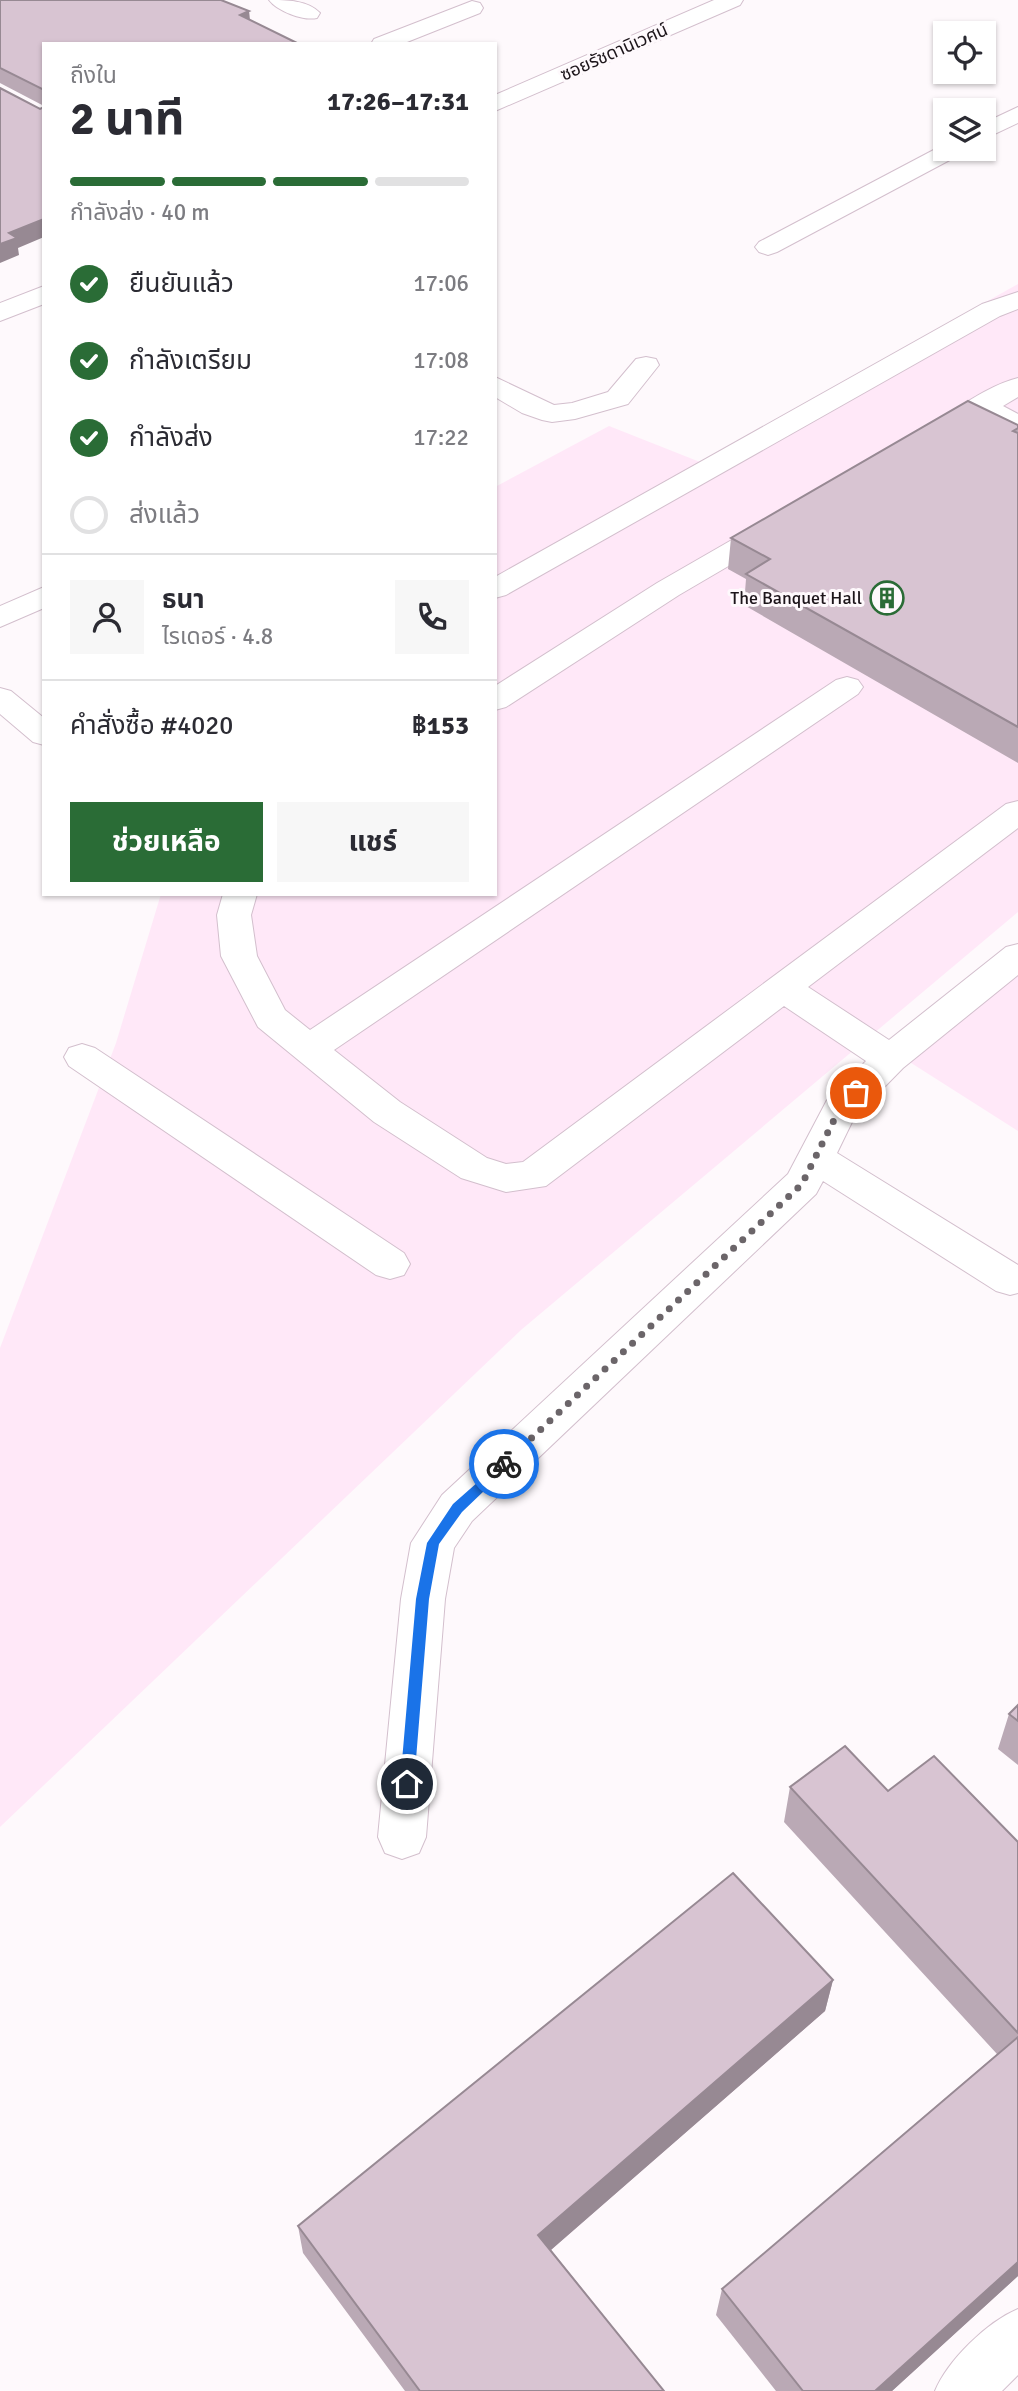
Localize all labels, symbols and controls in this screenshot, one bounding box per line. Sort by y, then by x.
street label: ซอยรัชดานิเวศน์ [557,18,671,86]
map controls [933,21,996,161]
button: locate [933,21,996,84]
text: ถึงใน [70,61,117,90]
text: 17:26–17:31 [327,86,469,118]
text: 2 นาที [70,91,184,147]
button: layers [933,98,996,161]
text: กำลังส่ง · 40 m [70,198,209,227]
icon: check [70,265,108,303]
text: ยืนยันแล้ว [129,268,234,300]
text: 17:06 [413,269,469,298]
icon: check [70,342,108,380]
text: กำลังเตรียม [129,345,252,377]
text: 17:08 [413,346,469,375]
icon: check [70,419,108,457]
text: กำลังส่ง [129,422,213,454]
text: 17:22 [413,423,469,452]
text: ส่งแล้ว [129,499,200,531]
building icon: The Banquet Hall [868,579,906,617]
button: person [70,580,144,654]
button: phone [395,580,469,654]
text: ธนา [162,584,205,616]
place label: The Banquet Hall [730,587,862,609]
text: ไรเดอร์ · 4.8 [162,622,273,651]
text: คำสั่งซื้อ #4020 [70,710,233,742]
text: ฿153 [412,710,469,742]
button: ช่วยเหลือ [70,802,263,882]
button: แชร์ [277,802,469,882]
pin [826,1063,886,1123]
icon: bag [837,1074,875,1112]
courier [469,1429,539,1499]
icon: bike [485,1445,523,1483]
pin [377,1754,437,1814]
icon: home [388,1765,426,1803]

